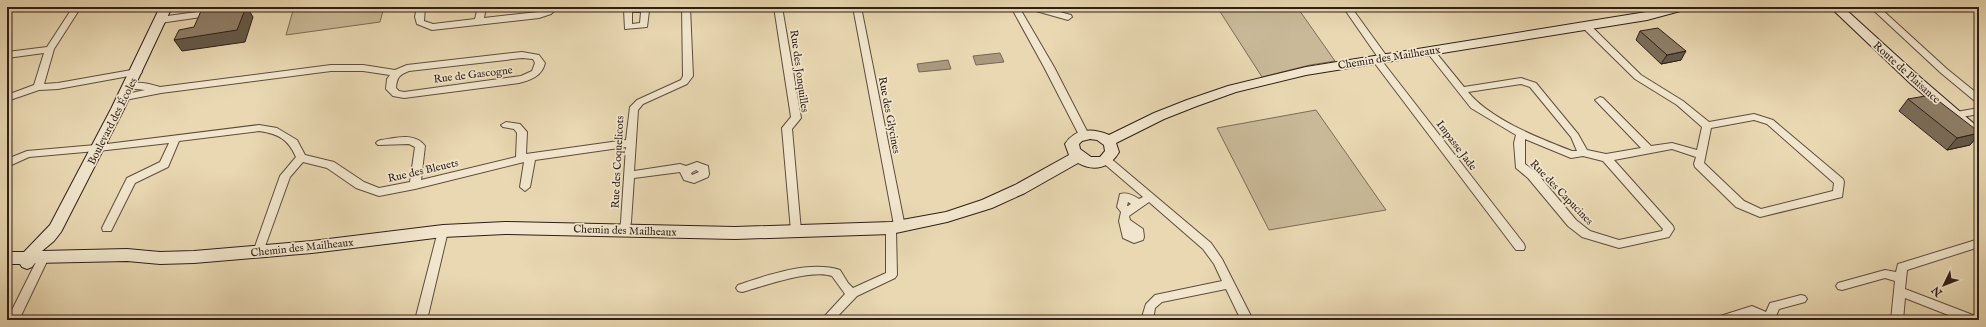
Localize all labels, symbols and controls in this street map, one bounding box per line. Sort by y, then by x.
street label: Rue des Jonquilles [786,29,812,114]
street label: Route de Plaisance [1870,39,1943,107]
street label: Chemin des Mailheaux [1337,43,1442,73]
street label: Rue de Gascogne [433,63,514,87]
street label: Boulevard des Écoles [85,75,141,167]
street label: Rue des Glycines [875,76,903,155]
street label: Rue des Coquelicots [609,115,627,209]
street label: Impasse Jade [1433,118,1480,173]
street label: Rue des Bleuets [386,156,460,186]
street label: Rue des Capucines [1527,157,1596,228]
street label: Chemin des Mailheaux [573,222,677,240]
street label: Chemin des Mailheaux [250,236,355,260]
north arrow [1924,265,1964,305]
text: N [1929,283,1946,300]

